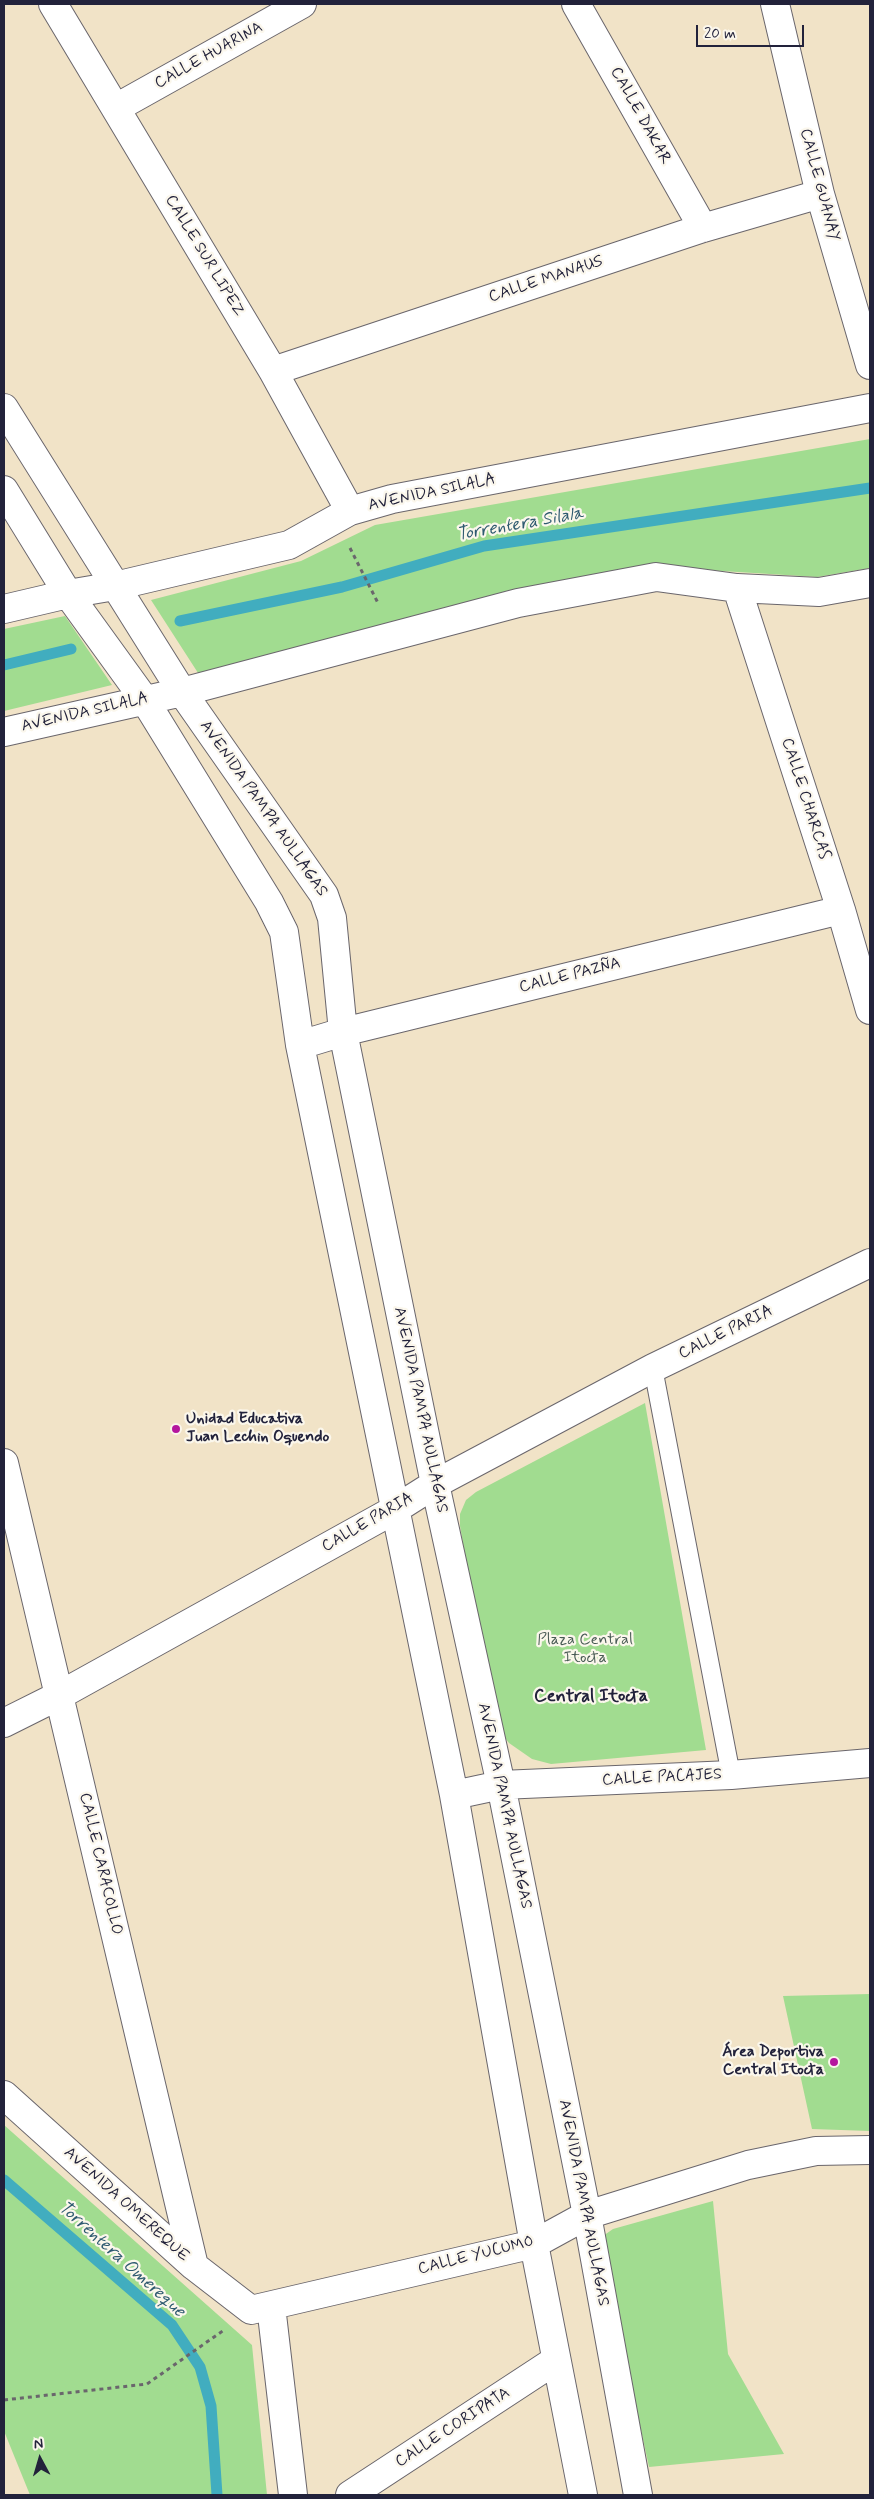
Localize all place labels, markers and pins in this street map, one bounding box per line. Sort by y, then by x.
place label: Unidad Educativa Juan Lechin Oquendo [186,1410,329,1448]
marker: Unidad Educativa Juan Lechin Oquendo [170,1423,182,1435]
place label: Área Deportiva Central Itocta [722,2043,824,2081]
marker: Área Deportiva Central Itocta [828,2056,840,2068]

